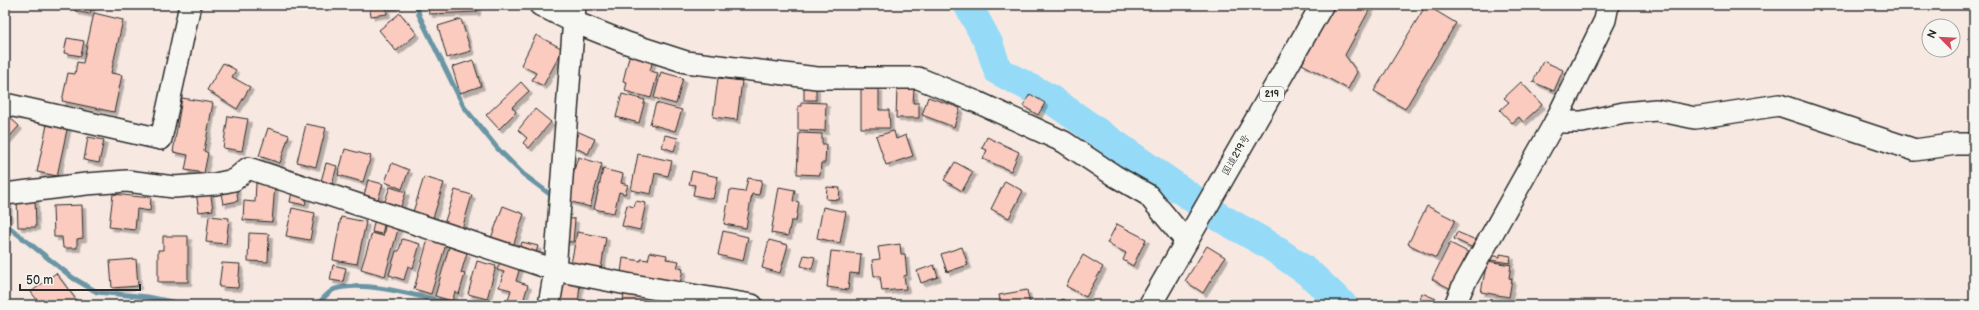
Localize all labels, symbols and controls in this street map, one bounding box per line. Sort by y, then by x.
north arrow [1921,18,1961,58]
text: N [1925,28,1940,41]
road number: 219 [1260,87,1284,101]
street label: 国道219号 [1219,132,1253,178]
scale bar [20,266,140,292]
text: 50 m [26,273,53,288]

